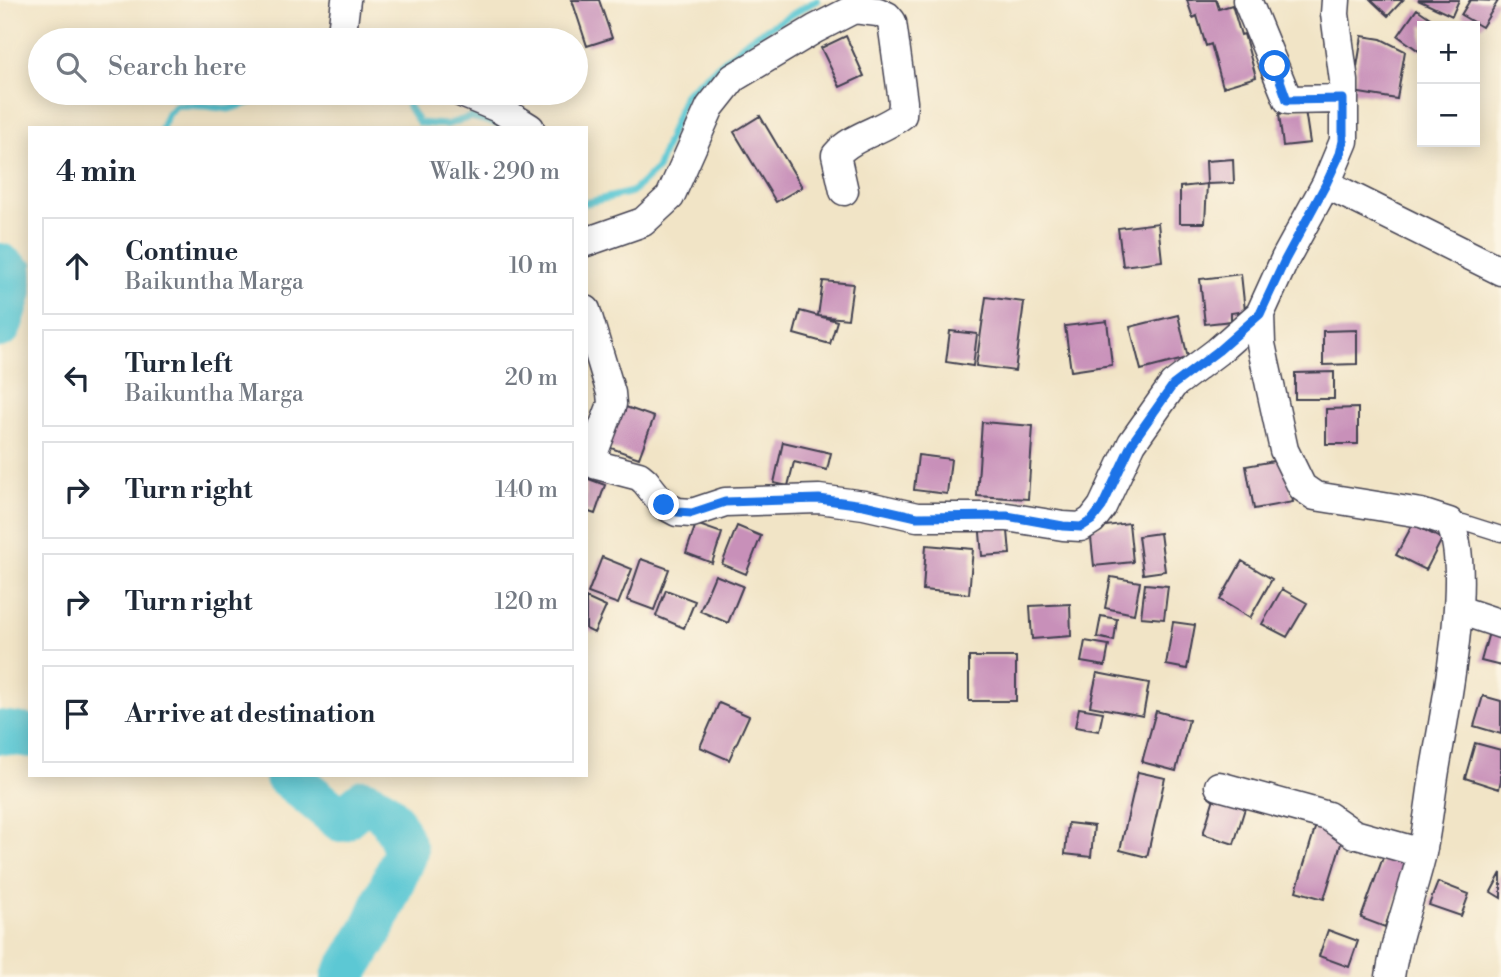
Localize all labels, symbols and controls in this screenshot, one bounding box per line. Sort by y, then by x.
map controls [1417,21,1480,147]
button: + [1417,21,1480,84]
search box [28,28,588,105]
icon: search [52,48,90,86]
route start [1259,50,1290,81]
text: Search here [108,51,247,83]
button: − [1417,84,1480,147]
text: 4 min [56,153,136,191]
text: Walk · 290 m [430,158,560,186]
text: Continue [125,236,238,268]
icon: ahead [58,247,96,285]
text: 10 m [509,252,558,280]
text: Baikuntha Marga [125,268,304,296]
text: Turn left [125,348,233,380]
icon: left [58,359,96,397]
text: 20 m [505,364,558,392]
text: Baikuntha Marga [125,380,304,408]
icon: right [58,471,96,509]
text: Turn right [125,474,253,506]
text: 140 m [495,476,558,504]
route end [648,489,679,520]
icon: right [58,583,96,621]
text: Turn right [125,586,253,618]
text: 120 m [494,588,558,616]
icon: arrive [58,695,96,733]
text: Arrive at destination [125,698,375,730]

